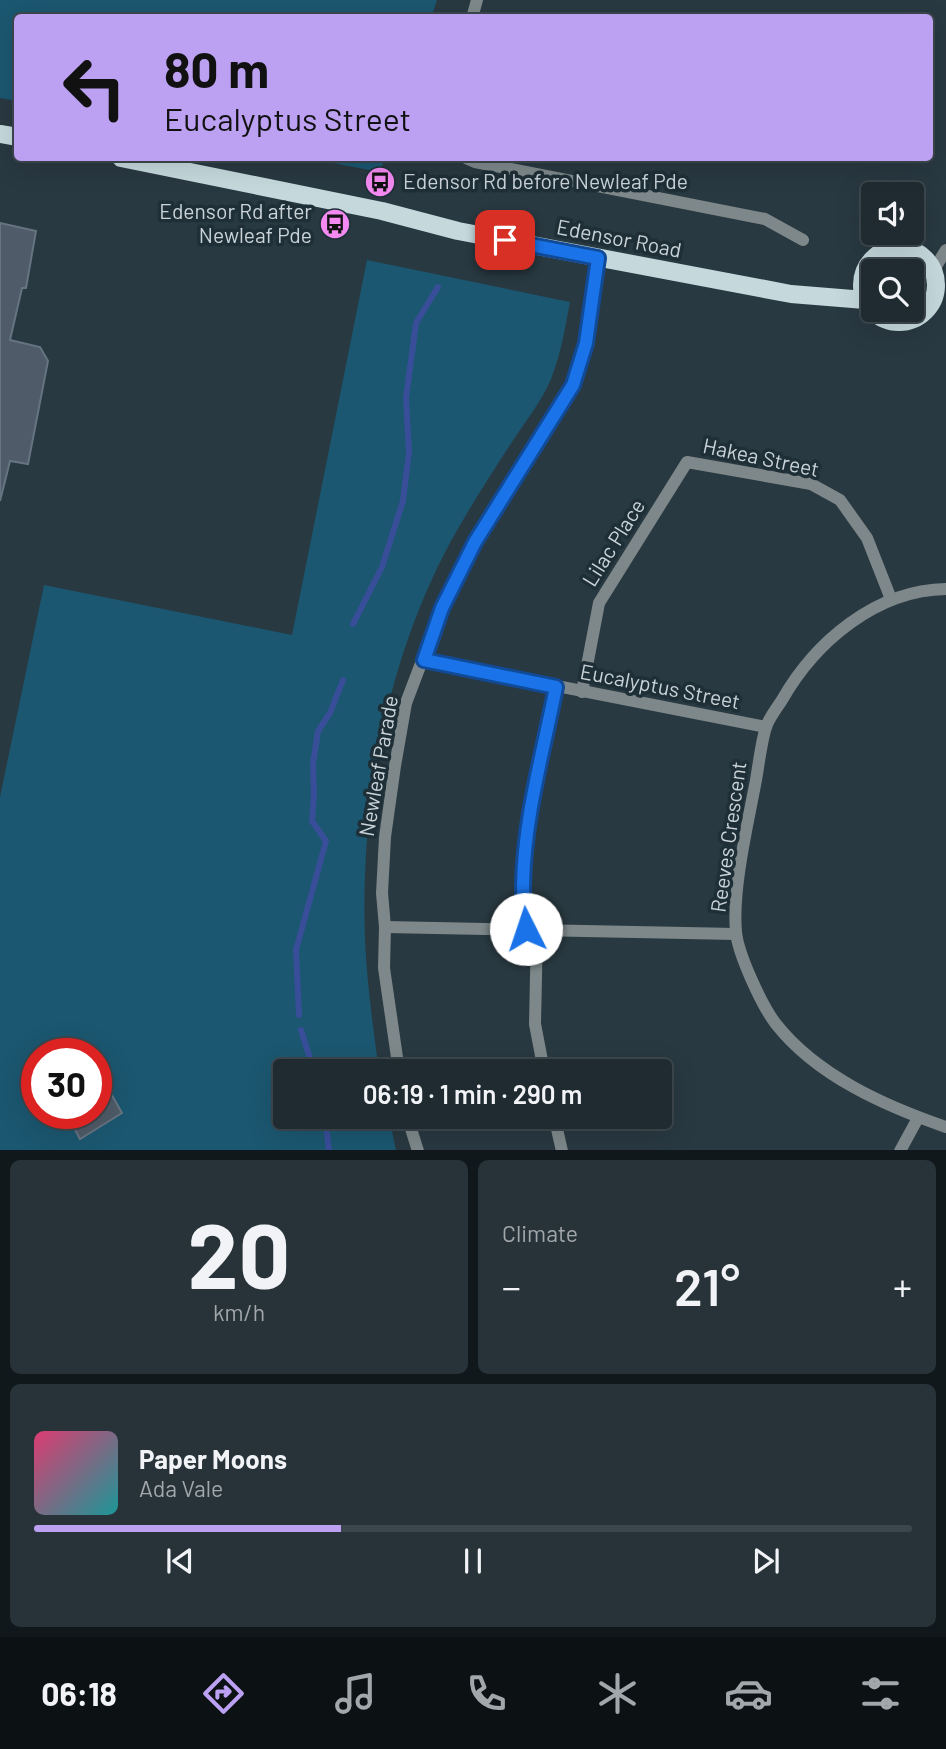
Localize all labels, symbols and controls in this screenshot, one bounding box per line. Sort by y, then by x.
text: 80 m [164,39,269,98]
icon: left [49,42,140,133]
text: Eucalyptus Street [164,99,411,137]
bus stop icon: Edensor Rd before Newleaf Pde [363,165,397,199]
place label: Edensor Rd before Newleaf Pde [403,168,688,193]
map controls [861,182,924,322]
button: sound [861,182,924,245]
place label: Edensor Rd after Newleaf Pde [159,198,312,247]
bus stop icon: Edensor Rd after Newleaf Pde [318,207,352,241]
pin [475,210,535,270]
street label: Edensor Road [555,213,684,262]
icon: arrive [486,221,524,259]
button: search [861,259,924,322]
street label: Hakea Street [701,432,822,481]
street label: Lilac Place [576,494,649,590]
street label: Eucalyptus Street [578,658,742,713]
street label: Newleaf Parade [353,693,402,838]
street label: Reeves Crescent [705,760,750,914]
position arrow [489,892,563,966]
speed limit sign: 30 [21,1038,112,1129]
text: 06:19 · 1 min · 290 m [363,1078,582,1109]
text: 20 [188,1198,290,1307]
text: Climate [502,1219,578,1247]
text: 21° [674,1254,740,1316]
text: − [502,1263,521,1309]
text: + [893,1263,912,1309]
text: km/h [213,1298,265,1326]
text: Paper Moons [139,1443,287,1474]
text: Ada Vale [139,1474,223,1502]
icon: previous [161,1542,199,1580]
icon: pause [454,1542,492,1580]
icon: next [747,1542,785,1580]
icon: directions [199,1669,248,1718]
icon: music [331,1669,380,1718]
icon: phone [462,1669,511,1718]
icon: climate [593,1669,642,1718]
icon: car [724,1669,773,1718]
icon: filters [856,1669,905,1718]
text: 06:18 [41,1674,117,1712]

